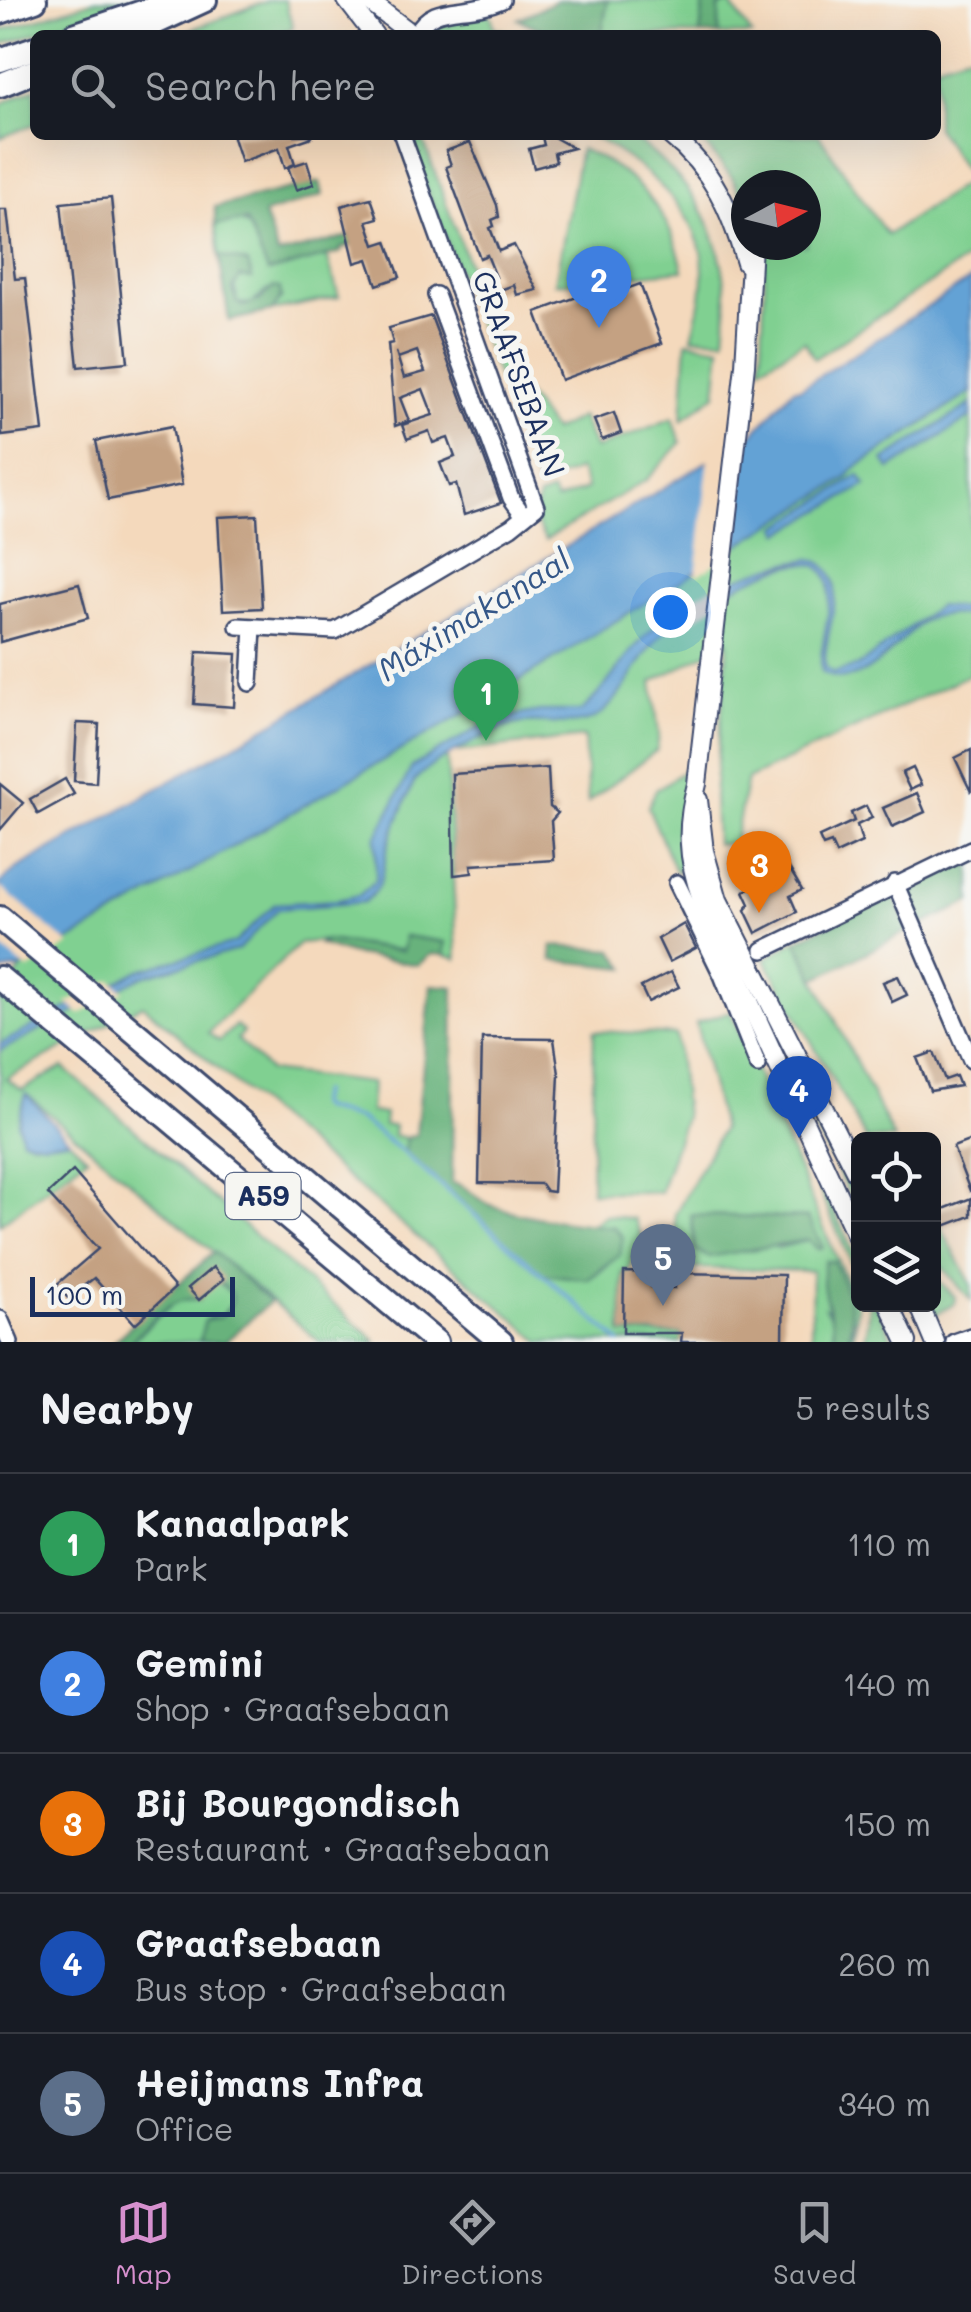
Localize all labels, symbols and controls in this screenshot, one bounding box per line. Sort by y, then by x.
search box [30,30,941,140]
icon: search [65,58,120,113]
text: Search here [145,60,376,110]
north arrow [731,170,821,260]
pin: 2 [566,245,632,328]
street label: GRAAFSEBAAN [464,265,576,482]
water label: Máximakanaal [369,537,577,689]
your location [645,587,696,638]
pin: 1 [454,658,518,741]
pin: 3 [726,830,792,913]
pin: 4 [766,1056,832,1138]
map controls [851,1132,941,1312]
button: locate [851,1132,941,1222]
road number: A59 [226,1173,300,1219]
button: layers [851,1222,941,1312]
pin: 5 [630,1224,696,1306]
scale bar [30,1272,235,1316]
text: 100 m [45,1276,123,1312]
text: Nearby [40,1380,194,1435]
text: 5 results [796,1386,931,1428]
text: Kanaalpark [135,1497,350,1547]
text: 1 [65,1522,80,1564]
text: 110 m [847,1522,931,1564]
text: Park [135,1547,208,1589]
text: Gemini [135,1637,265,1687]
text: 2 [64,1662,81,1704]
text: 140 m [842,1662,931,1704]
text: Shop · Graafsebaan [135,1687,450,1729]
text: Bij Bourgondisch [135,1777,460,1827]
text: 3 [63,1802,82,1844]
text: 150 m [843,1802,931,1844]
text: Restaurant · Graafsebaan [135,1827,550,1869]
text: Graafsebaan [135,1917,381,1967]
text: 4 [62,1942,83,1984]
text: 260 m [838,1942,931,1984]
text: Bus stop · Graafsebaan [135,1967,506,2009]
text: Heijmans Infra [135,2057,424,2107]
text: 5 [63,2082,82,2124]
text: 340 m [838,2082,931,2124]
text: Office [135,2107,234,2149]
tab: Map [115,2195,172,2291]
tab: Directions [401,2195,544,2291]
tab: Saved [773,2195,856,2291]

